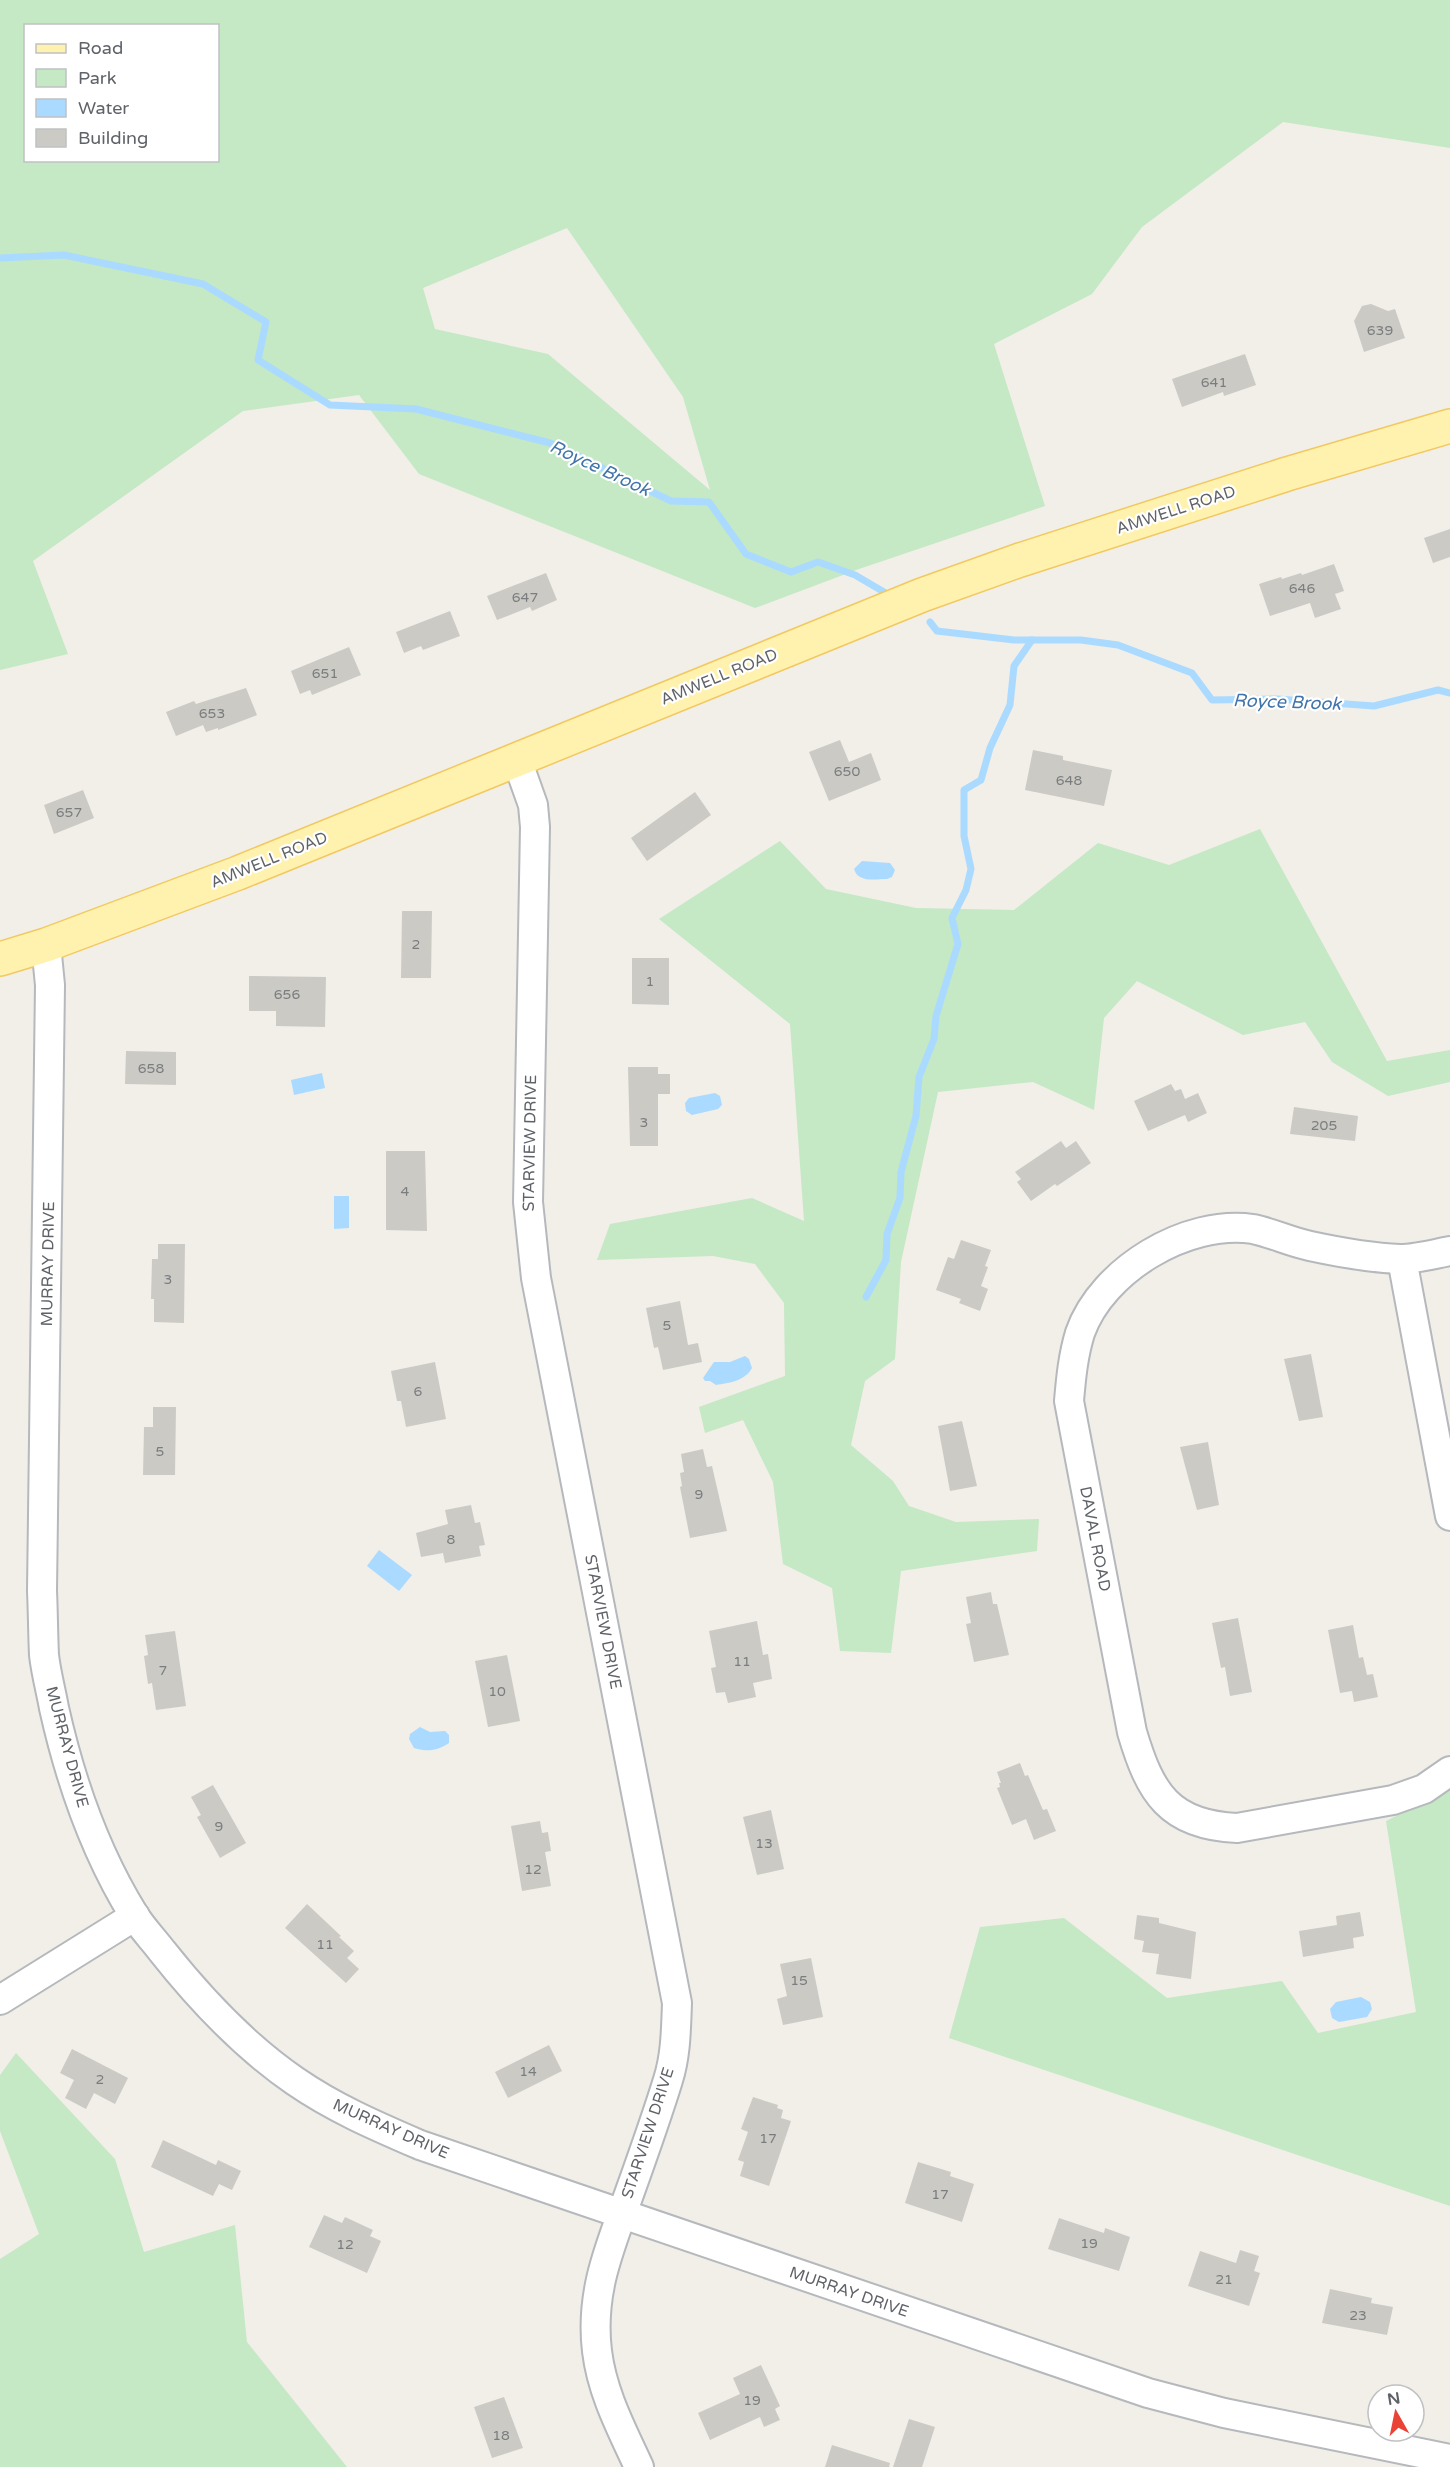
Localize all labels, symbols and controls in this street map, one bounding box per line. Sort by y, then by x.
legend [24,24,219,162]
text: Road [78,37,123,59]
text: Park [78,67,117,89]
text: Water [78,97,129,119]
text: Building [78,127,148,149]
house number: 639 [1367,322,1393,339]
house number: 641 [1201,374,1227,391]
water label: Royce Brook [546,435,655,501]
street label: AMWELL ROAD [1114,481,1238,539]
house number: 646 [1289,580,1315,597]
house number: 647 [512,589,538,606]
street label: AMWELL ROAD [658,644,780,710]
house number: 651 [312,665,338,682]
water label: Royce Brook [1233,689,1343,715]
house number: 653 [199,705,225,722]
house number: 650 [834,763,860,780]
house number: 648 [1056,772,1082,789]
house number: 657 [56,804,82,821]
street label: AMWELL ROAD [208,827,330,893]
house number: 2 [412,936,420,953]
house number: 1 [646,973,654,990]
house number: 656 [274,986,300,1003]
house number: 658 [138,1060,164,1077]
street label: STARVIEW DRIVE [519,1074,541,1212]
house number: 3 [640,1114,648,1131]
house number: 205 [1311,1117,1337,1134]
house number: 4 [401,1183,410,1200]
street label: MURRAY DRIVE [37,1201,59,1327]
house number: 3 [164,1271,172,1288]
house number: 5 [663,1317,671,1334]
house number: 6 [414,1383,423,1400]
house number: 5 [156,1443,164,1460]
street label: DAVAL ROAD [1075,1485,1115,1593]
house number: 9 [695,1486,703,1503]
house number: 8 [447,1531,456,1548]
street label: STARVIEW DRIVE [580,1553,626,1691]
house number: 11 [733,1653,751,1670]
house number: 7 [159,1662,167,1679]
house number: 10 [488,1683,506,1700]
street label: MURRAY DRIVE [41,1684,93,1810]
house number: 9 [215,1818,223,1835]
house number: 13 [755,1835,773,1852]
house number: 12 [524,1861,542,1878]
house number: 11 [316,1936,334,1953]
house number: 15 [790,1972,808,1989]
house number: 14 [519,2063,537,2080]
street label: STARVIEW DRIVE [617,2065,679,2201]
house number: 2 [96,2071,104,2088]
street label: MURRAY DRIVE [330,2094,452,2164]
house number: 17 [759,2130,777,2147]
house number: 17 [931,2186,949,2203]
house number: 19 [1080,2235,1098,2252]
house number: 12 [336,2236,354,2253]
street label: MURRAY DRIVE [787,2262,911,2322]
house number: 21 [1215,2271,1233,2288]
house number: 23 [1349,2307,1367,2324]
north arrow [1366,2383,1426,2443]
text: N [1386,2388,1402,2410]
house number: 19 [743,2392,761,2409]
house number: 18 [492,2427,510,2444]

